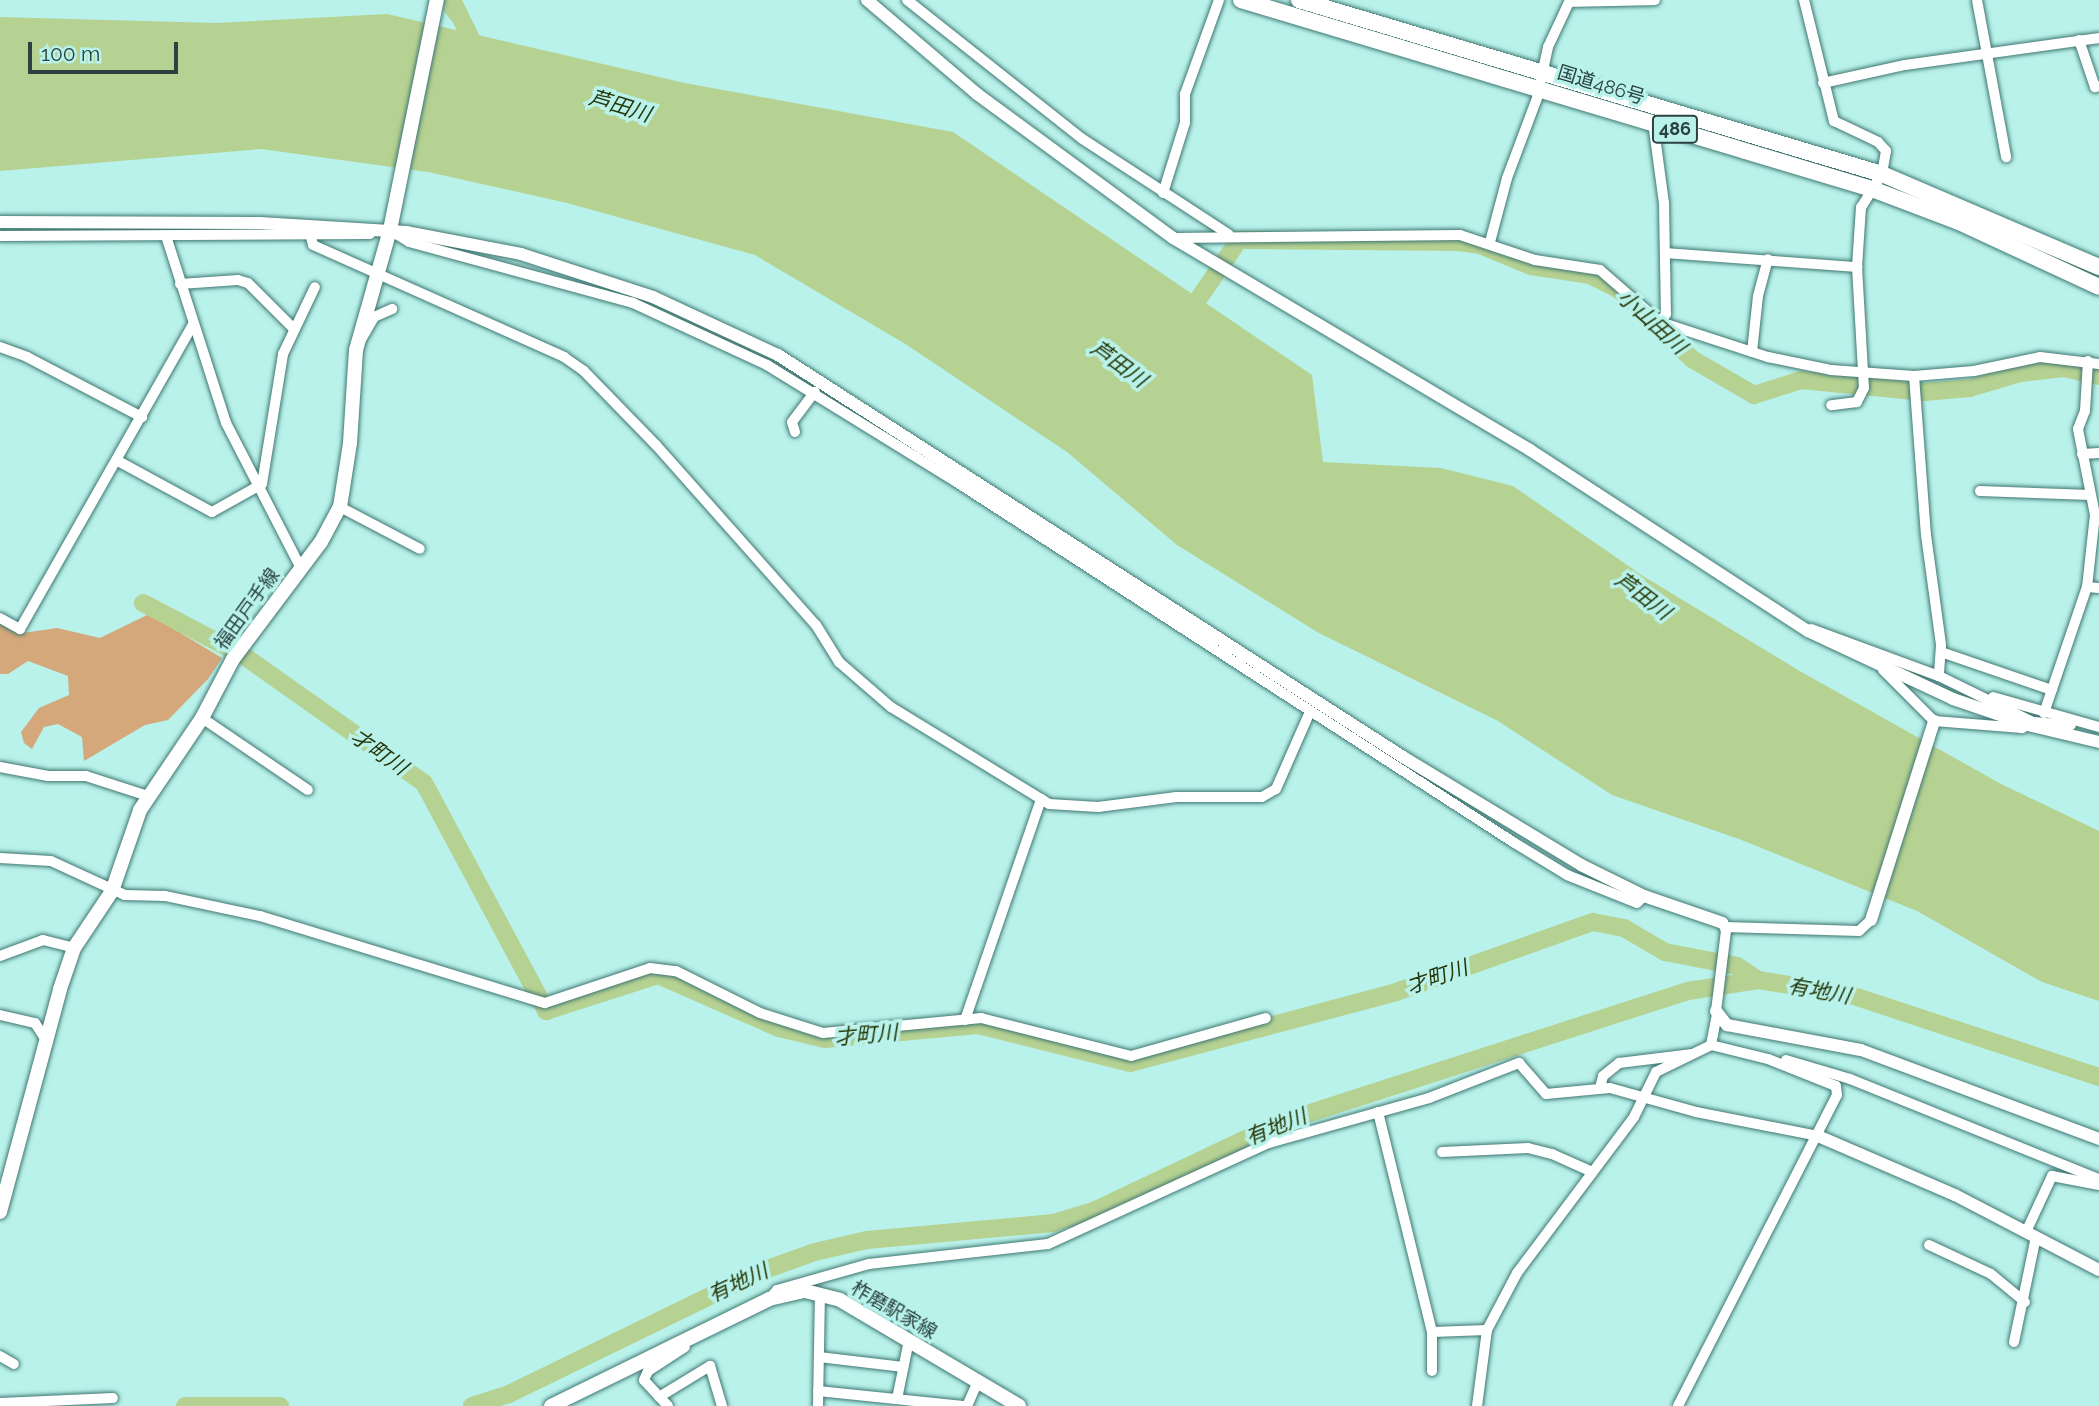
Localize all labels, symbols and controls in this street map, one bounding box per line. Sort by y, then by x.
scale bar [32,28,182,72]
text: 100 m [41,41,100,66]
street label: 国道486号 [1555,61,1647,109]
water label: 芦田川 [586,85,654,127]
road number: 486 [1650,114,1700,144]
water label: 小山田川 [1612,285,1692,359]
water label: 芦田川 [1086,335,1152,393]
street label: 福田戸手線 [210,564,284,654]
water label: 芦田川 [1610,567,1676,625]
water label: 才町川 [346,724,412,780]
water label: 才町川 [1403,955,1471,999]
water label: 有地川 [1786,973,1852,1009]
water label: 才町川 [834,1020,898,1050]
water label: 有地川 [1242,1104,1310,1150]
water label: 有地川 [704,1258,772,1308]
street label: 柞磨駅家線 [847,1276,941,1344]

